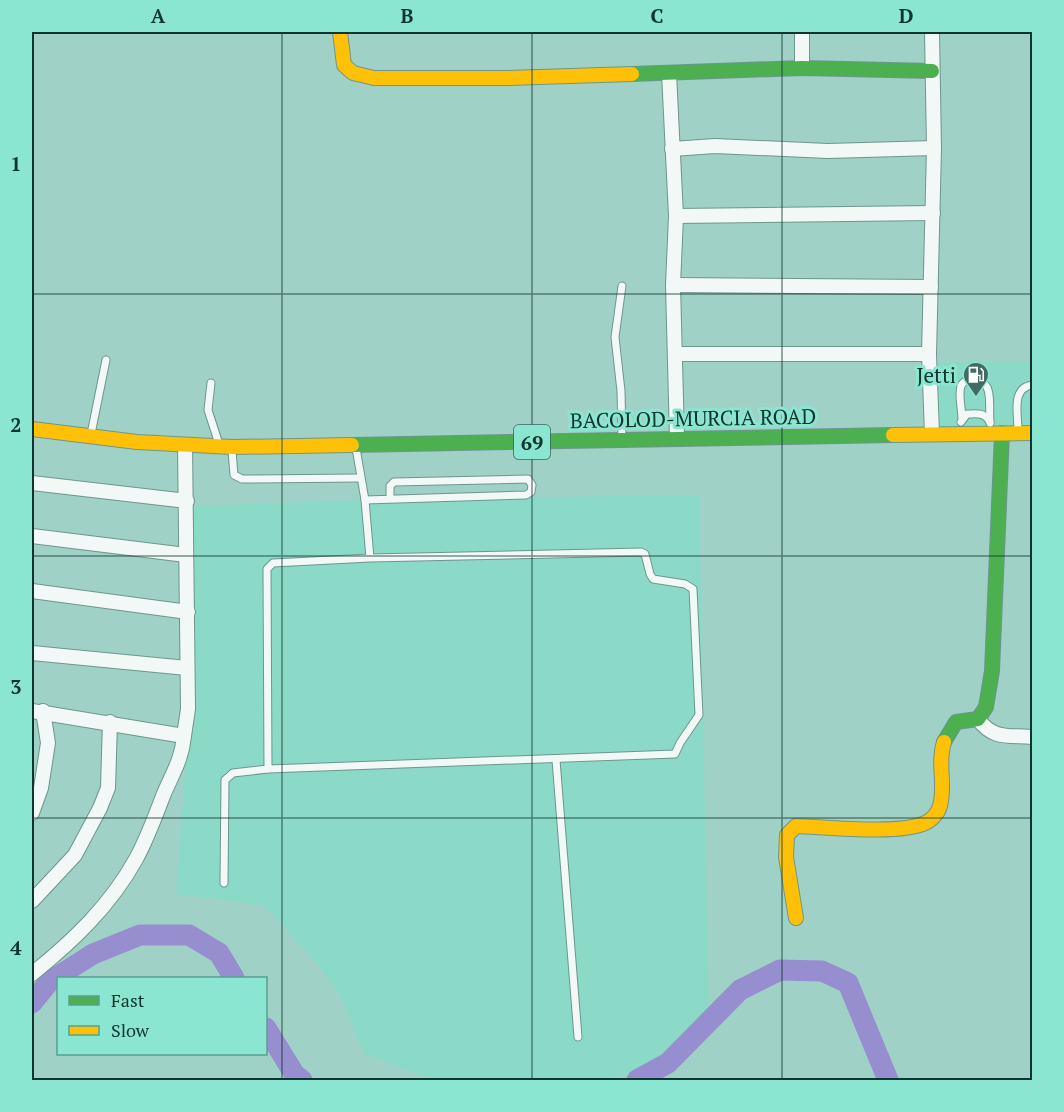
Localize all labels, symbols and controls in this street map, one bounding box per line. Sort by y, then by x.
text: A [151,2,166,29]
text: B [401,2,414,29]
text: C [650,2,664,29]
text: D [899,2,913,29]
text: 1 [10,150,22,177]
fuel station icon: Jetti [961,360,991,398]
place label: Jetti [916,361,956,389]
street label: BACOLOD-MURCIA ROAD [570,402,816,434]
text: 2 [10,411,22,438]
road number: 69 [514,425,550,459]
text: 3 [10,673,22,700]
text: 4 [10,934,22,961]
legend [57,977,267,1055]
text: Fast [111,988,145,1012]
text: Slow [111,1018,150,1042]

